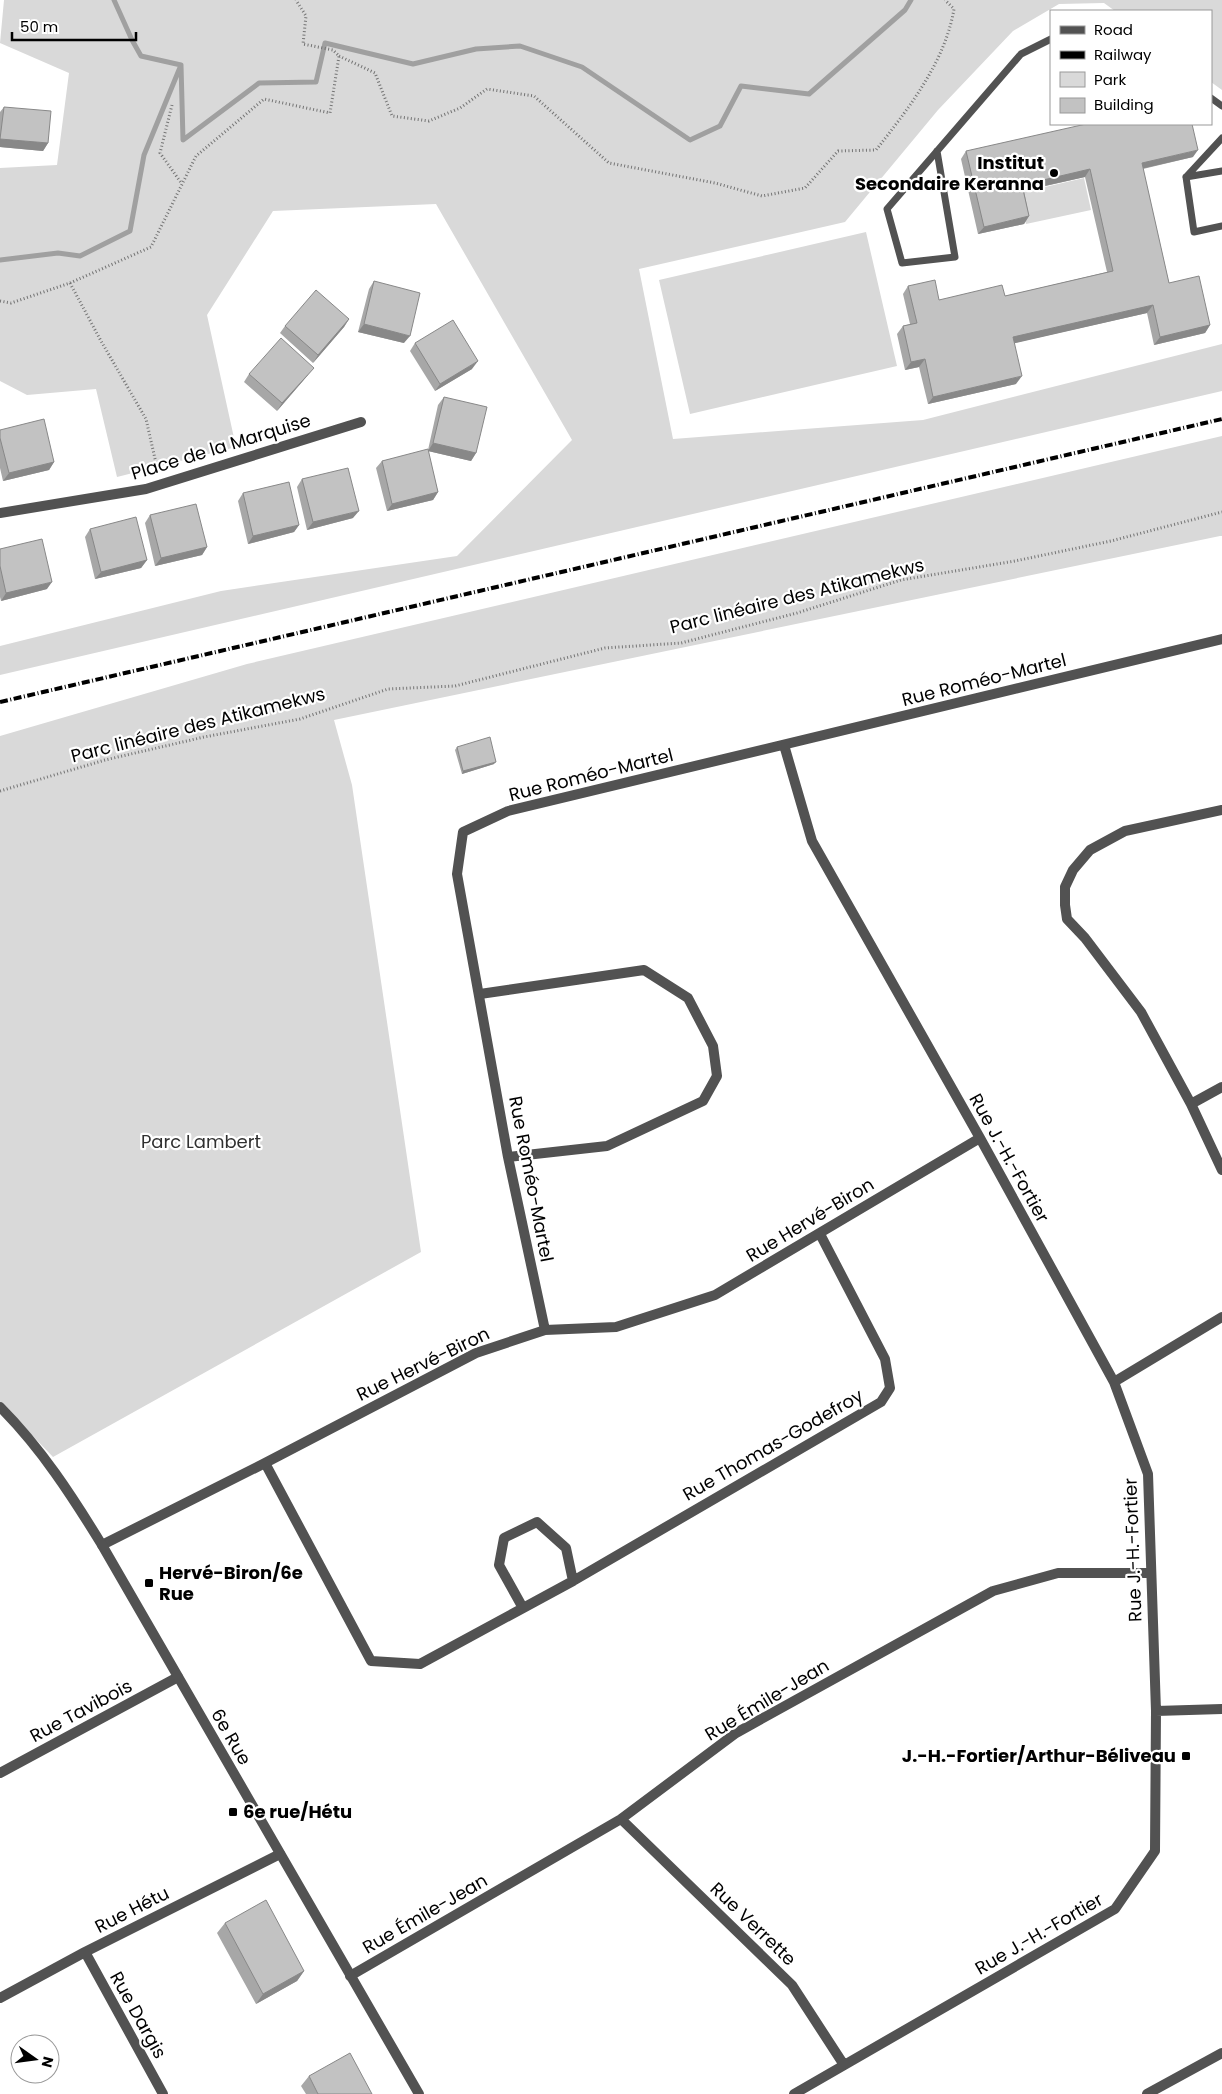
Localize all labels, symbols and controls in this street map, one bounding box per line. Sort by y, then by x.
scale bar [12,10,136,42]
legend [1050,10,1212,125]
text: 50 m [20,16,58,37]
text: Road [1094,19,1133,40]
text: Railway [1094,44,1152,65]
text: Park [1094,69,1126,90]
text: Building [1094,94,1154,115]
place label: Institut Secondaire Keranna [855,150,1044,196]
marker: Institut Secondaire Keranna [1048,167,1060,179]
street label: Place de la Marquise [128,407,314,486]
street label: Parc linéaire des Atikamekws [667,552,927,639]
street label: Rue Roméo-Martel [899,647,1069,712]
street label: Parc linéaire des Atikamekws [68,681,328,768]
street label: Rue Roméo-Martel [506,742,676,807]
street label: Rue J.-H.-Fortier [964,1089,1055,1227]
street label: Rue Roméo-Martel [503,1094,560,1264]
park label: Parc Lambert [141,1129,261,1154]
street label: Rue Hervé-Biron [741,1171,878,1268]
street label: Rue Hervé-Biron [352,1320,493,1407]
street label: Rue Thomas-Godefroy [678,1383,867,1506]
street label: Rue J.-H.-Fortier [1117,1477,1148,1622]
place label: Hervé-Biron/6e Rue [159,1560,303,1606]
marker: Hervé-Biron/6e Rue [143,1577,155,1589]
street label: Rue Émile-Jean [700,1653,833,1746]
street label: Rue Tavibois [25,1673,136,1748]
street label: 6e Rue [205,1704,258,1769]
place label: J.-H.-Fortier/Arthur-Béliveau [902,1743,1176,1768]
marker: J.-H.-Fortier/Arthur-Béliveau [1180,1750,1192,1762]
place label: 6e rue/Hétu [243,1799,352,1824]
marker: 6e rue/Hétu [227,1806,239,1818]
street label: Rue Émile-Jean [358,1868,492,1960]
street label: Rue Verrette [705,1876,802,1971]
street label: Rue Hétu [90,1880,173,1939]
street label: Rue J.-H.-Fortier [970,1887,1108,1980]
street label: Rue Dargis [104,1967,173,2063]
north arrow [10,2034,60,2084]
text: N [37,2055,59,2070]

